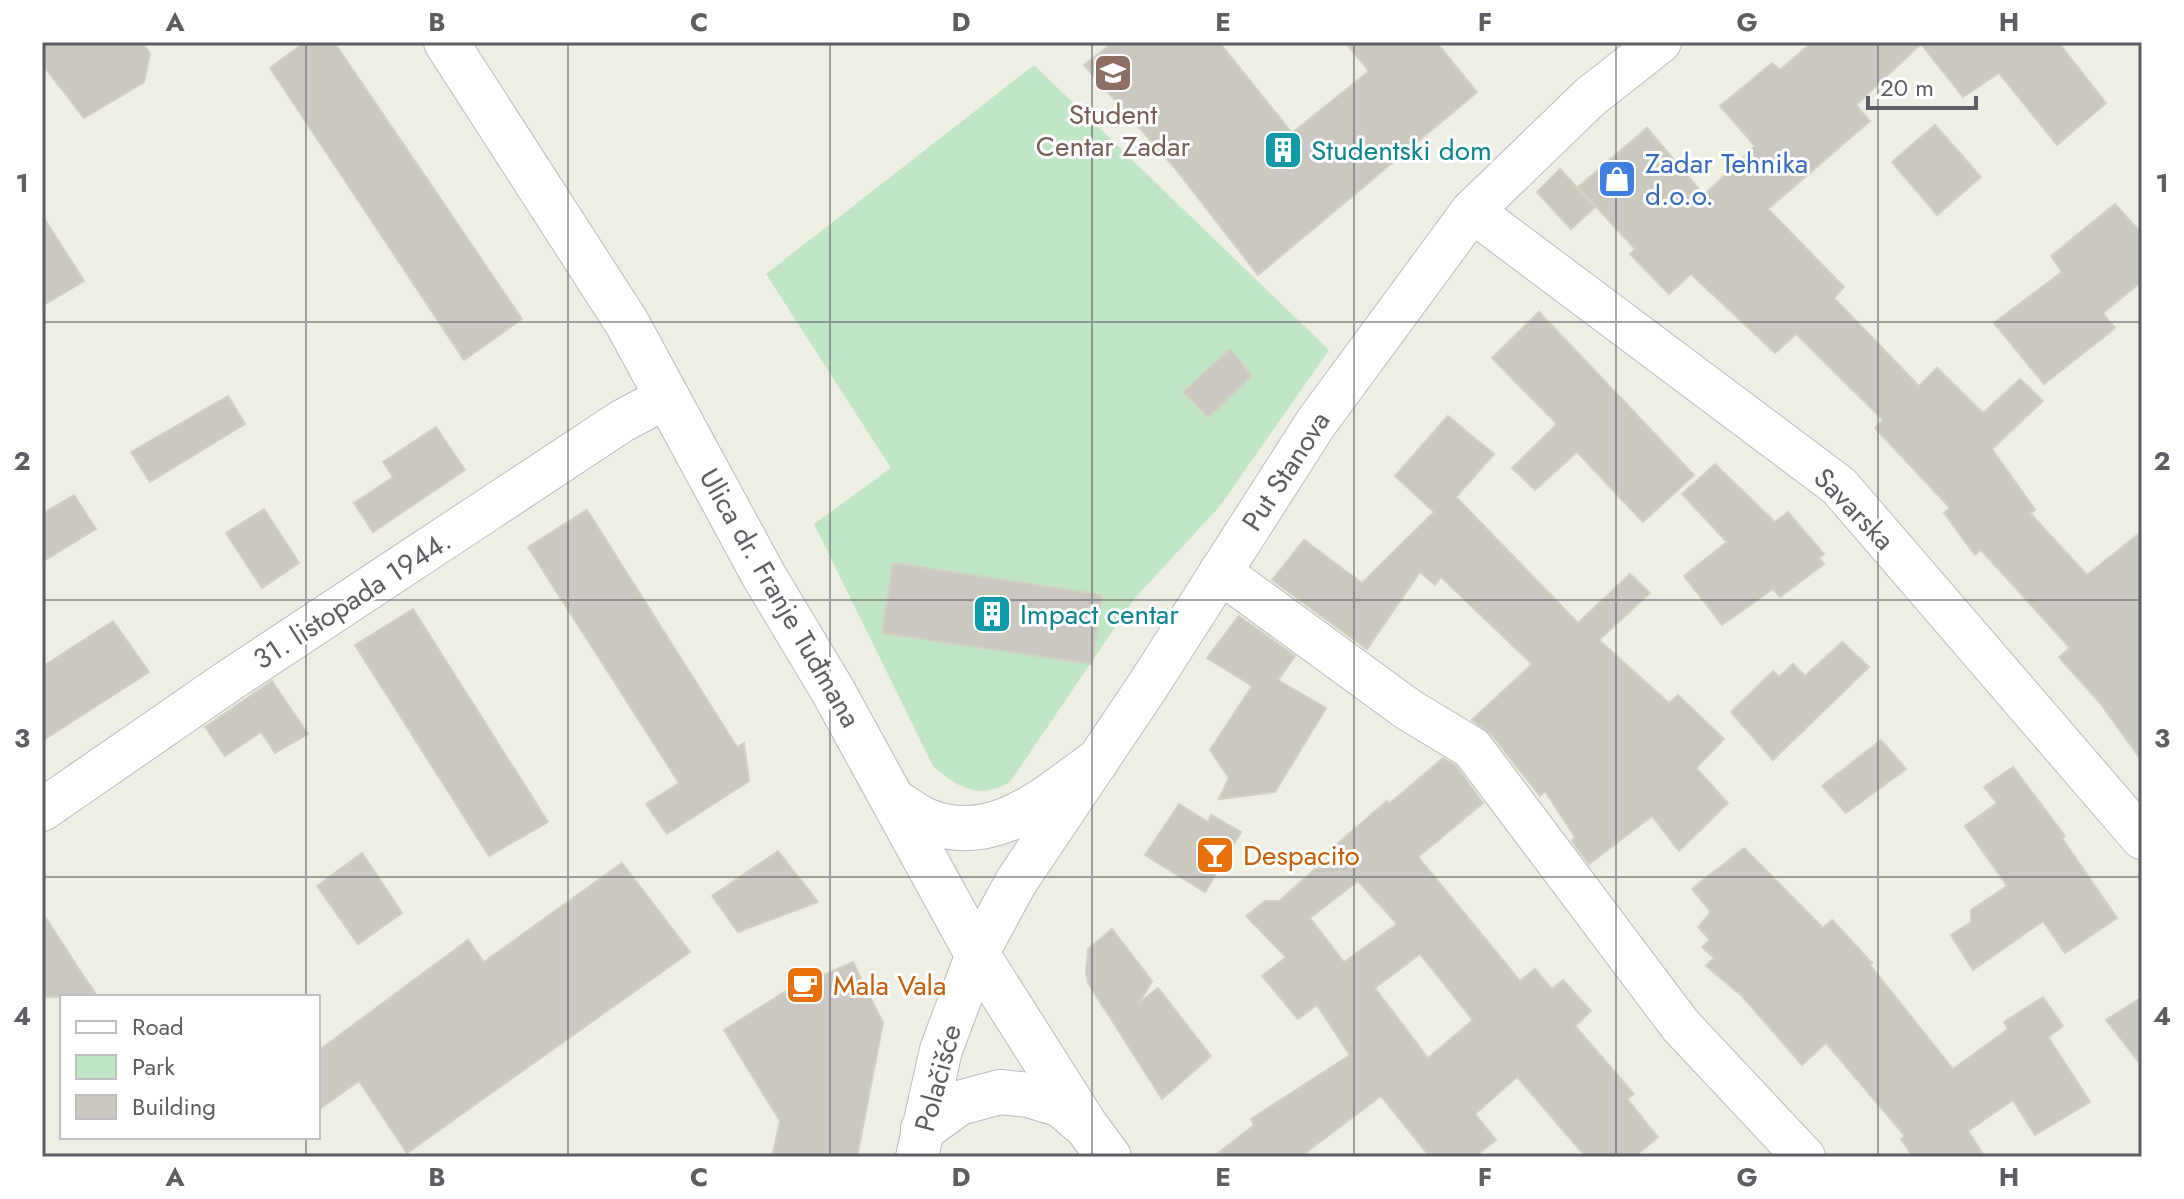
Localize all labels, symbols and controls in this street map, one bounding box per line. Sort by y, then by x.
text: A [164,3,185,41]
text: B [428,3,446,41]
text: C [690,3,708,41]
text: D [951,3,971,41]
text: E [1215,3,1231,41]
text: F [1478,3,1492,41]
text: G [1736,3,1758,41]
text: H [1999,3,2019,41]
school or university icon: Student Centar Zadar [1092,52,1134,94]
scale bar [1868,60,1976,110]
text: 20 m [1880,70,1934,105]
place label: Student Centar Zadar [1036,94,1191,167]
building icon: Studentski dom [1262,129,1304,171]
place label: Studentski dom [1311,130,1492,171]
place label: Zadar Tehnika d.o.o. [1645,143,1808,216]
shop icon: Zadar Tehnika d.o.o. [1596,158,1638,200]
text: 1 [15,164,29,202]
text: 1 [2155,164,2169,202]
street label: Put Stanova [1232,403,1340,539]
text: 2 [13,442,31,480]
text: 2 [2153,442,2171,480]
street label: Savarska [1804,458,1904,560]
street label: Ulica dr. Franje Tuđmana [689,461,871,735]
street label: 31. listopada 1944. [245,521,459,679]
building icon: Impact centar [971,593,1013,635]
place label: Impact centar [1020,594,1179,635]
text: 3 [14,719,30,757]
text: 3 [2154,719,2170,757]
bar icon: Despacito [1194,834,1236,876]
place label: Despacito [1243,835,1360,876]
cafe icon: Mala Vala [784,964,826,1006]
place label: Mala Vala [833,965,947,1006]
legend [60,995,320,1139]
text: 4 [13,997,31,1035]
text: 4 [2153,997,2171,1035]
text: Road [132,1009,184,1044]
street label: Polačišće [904,1020,972,1136]
text: Park [132,1049,175,1084]
text: Building [132,1089,216,1124]
text: A [164,1158,185,1196]
text: B [428,1158,446,1196]
text: C [690,1158,708,1196]
text: D [951,1158,971,1196]
text: E [1215,1158,1231,1196]
text: F [1478,1158,1492,1196]
text: G [1736,1158,1758,1196]
text: H [1999,1158,2019,1196]

